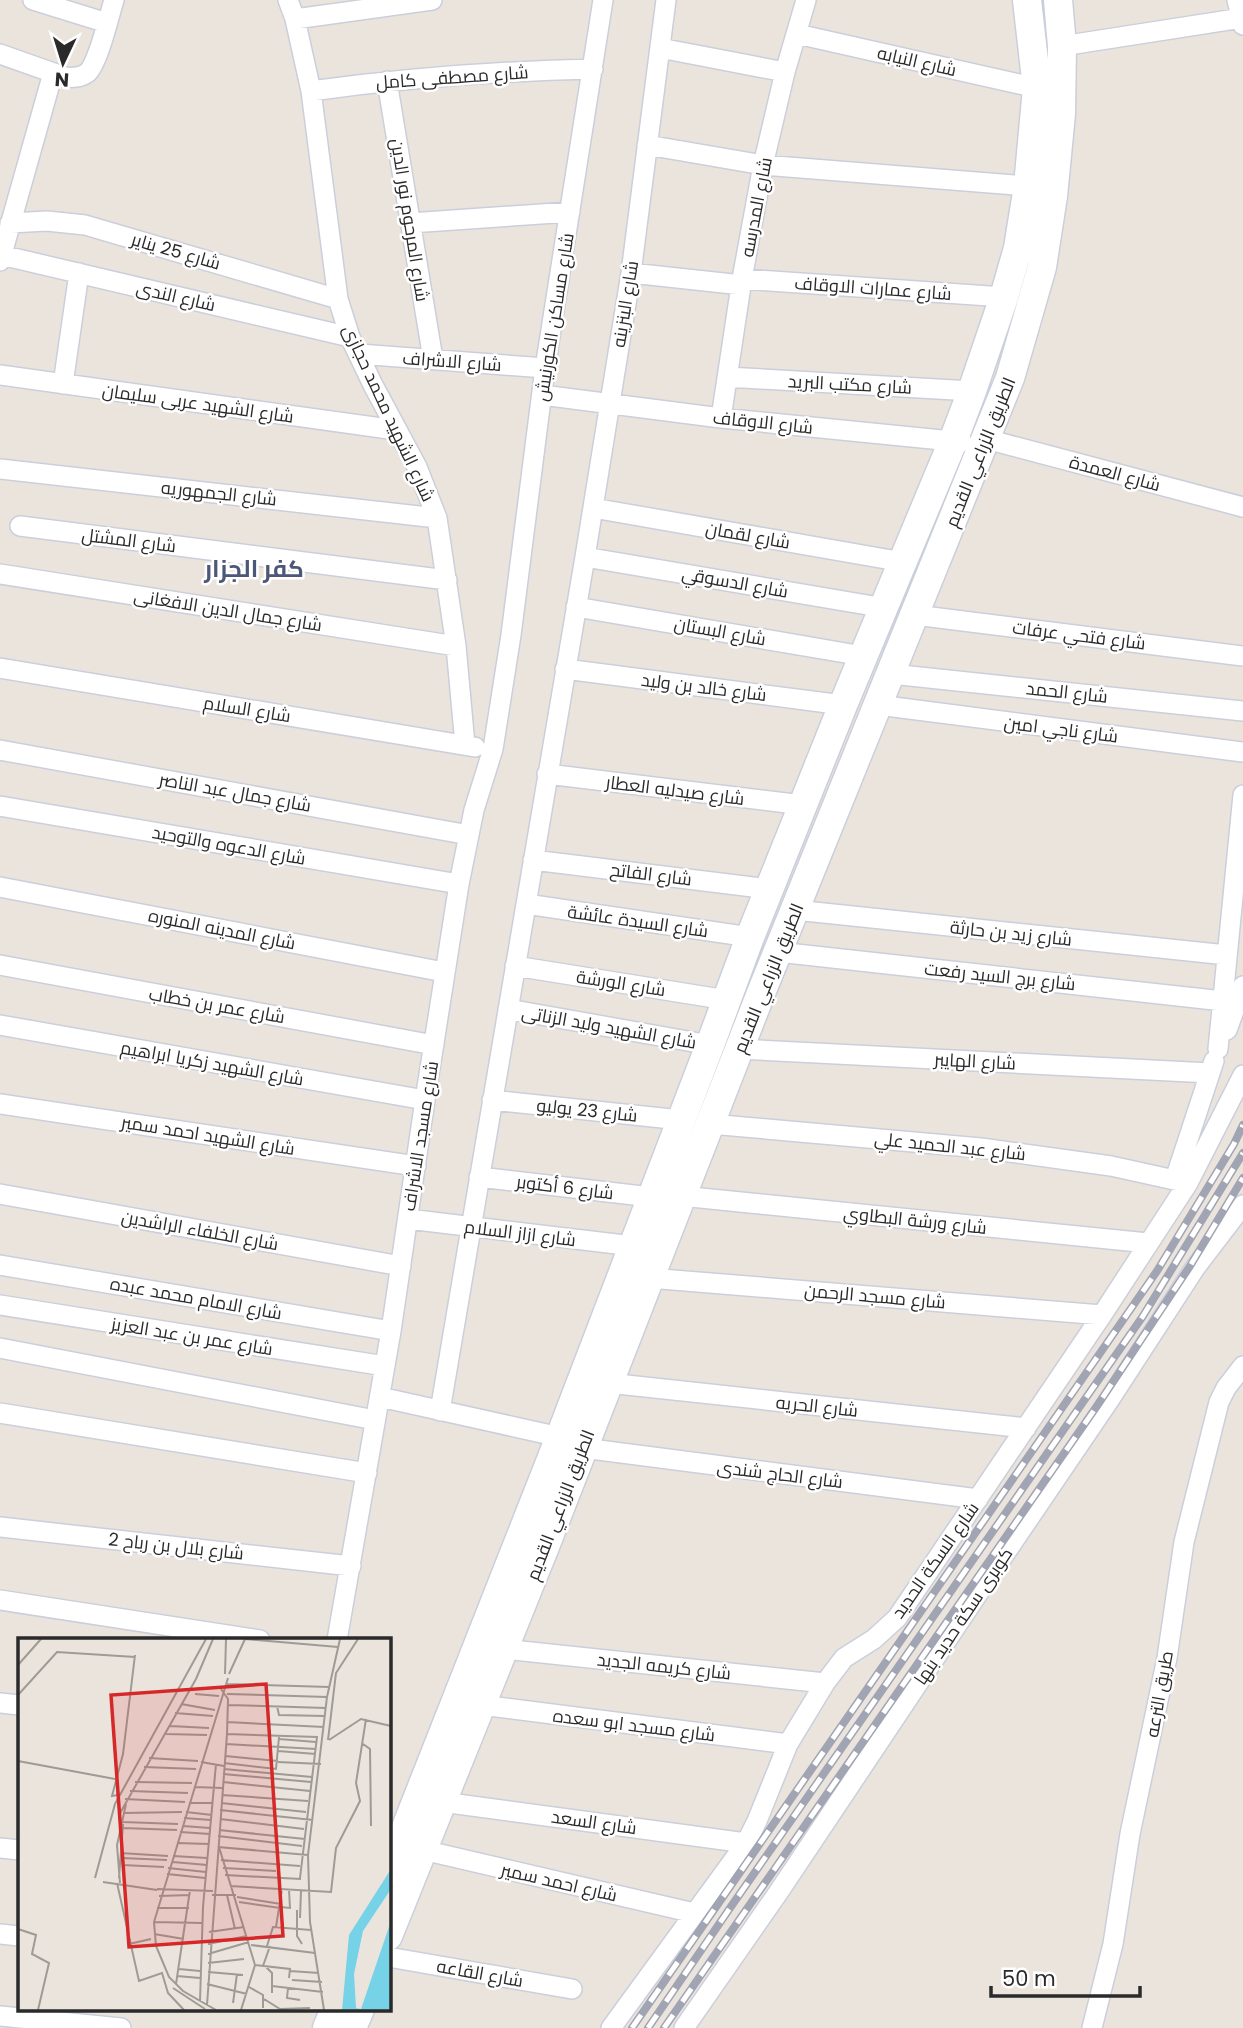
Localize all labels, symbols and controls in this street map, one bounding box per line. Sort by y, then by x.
north arrow [28,28,98,98]
street label: شارع النيابه [875,40,959,82]
street label: شارع مصطفى كامل [375,59,529,95]
text: N [54,65,70,93]
street label: شارع المرحوم نور الدين [385,137,435,303]
street label: شارع المدرسه [734,155,778,259]
street label: شارع 25 يناير [127,226,224,276]
street label: شارع مساكن الكورنيش [528,231,580,403]
street label: شارع البنزينه [606,259,644,349]
street label: شارع عمارات الاوقاف [794,270,952,306]
street label: شارع الندى [134,275,218,317]
street label: شارع الشهيد محمد حجازى [337,320,441,506]
street label: شارع الاشراف [401,345,503,377]
street label: شارع مكتب البريد [787,368,913,400]
street label: الطريق الزراعي القديم [939,373,1023,531]
street label: شارع الشهيد عربى سليمان [101,377,295,429]
street label: شارع الاوقاف [712,404,814,440]
street label: شارع العمدة [1067,449,1163,497]
street label: شارع الجمهوريه [160,474,278,512]
street label: شارع لقمان [704,515,792,555]
street label: شارع المشتل [80,522,178,558]
district label: كفر الجزار [203,552,304,585]
street label: شارع الدسوقي [679,560,790,606]
street label: شارع جمال الدين الافغانى [132,583,324,637]
street label: شارع البستان [672,611,768,651]
street label: شارع فتحي عرفات [1011,614,1147,658]
street label: شارع خالد بن وليد [640,667,768,707]
street label: شارع الحمد [1025,675,1109,709]
street label: شارع السلام [201,690,293,728]
street label: شارع ناجي امين [1002,710,1119,750]
street label: شارع جمال عبد الناصر [156,766,313,818]
street label: شارع صيدليه العطار [603,769,746,811]
street label: شارع الدعوه والتوحيد [150,819,308,871]
street label: شارع الفاتح [609,857,693,891]
street label: شارع السيدة عائشة [566,899,710,943]
street label: الطريق الزراعي القديم [727,899,811,1057]
street label: شارع المدينه المنوره [146,902,298,956]
street label: شارع زيد بن حارثة [949,914,1073,952]
street label: شارع برج السيد رفعت [923,956,1077,996]
street label: شارع الورشة [575,964,667,1002]
street label: شارع عمر بن خطاب [147,981,287,1029]
street label: شارع الشهيد وليد الزناتى [520,999,698,1055]
street label: شارع الشهيد زكريا ابراهيم [118,1035,306,1091]
street label: شارع الهايبر [932,1046,1017,1076]
street label: شارع مسجد الاشراف [396,1059,444,1213]
street label: شارع 23 يوليو [535,1092,639,1128]
street label: شارع الشهيد احمد سمير [118,1109,297,1161]
street label: شارع عبد الحميد علي [873,1126,1027,1168]
street label: شارع 6 أكتوبر [514,1169,615,1205]
street label: شارع ورشة البطاوي [842,1200,988,1242]
street label: شارع الخلفاء الراشدين [119,1204,281,1256]
street label: شارع ازاز السلام [463,1214,577,1252]
street label: شارع الامام محمد عبده [108,1271,284,1325]
street label: شارع مسجد الرحمن [803,1277,947,1315]
street label: شارع عمر بن عبد العزيز [108,1311,275,1361]
street label: شارع الحريه [775,1389,859,1423]
street label: الطريق الزراعي القديم [520,1426,602,1585]
street label: شارع الحاج شندى [716,1454,844,1494]
street label: شارع السكة الحديد [886,1497,984,1623]
street label: شارع بلال بن رباح 2 [107,1526,245,1566]
street label: كوبرى سكة حديد بنها [908,1542,1018,1690]
inset map [18,1638,390,2010]
street label: شارع كريمه الجديد [596,1647,732,1685]
street label: طريق الترعه [1139,1649,1179,1739]
street label: شارع مسجد ابو سعده [551,1703,717,1747]
street label: شارع السعد [550,1804,638,1840]
street label: شارع احمد سمير [497,1856,620,1908]
street label: شارع القاعه [435,1953,525,1993]
scale bar [991,1954,1140,1998]
text: 50 m [1002,1964,1056,1993]

